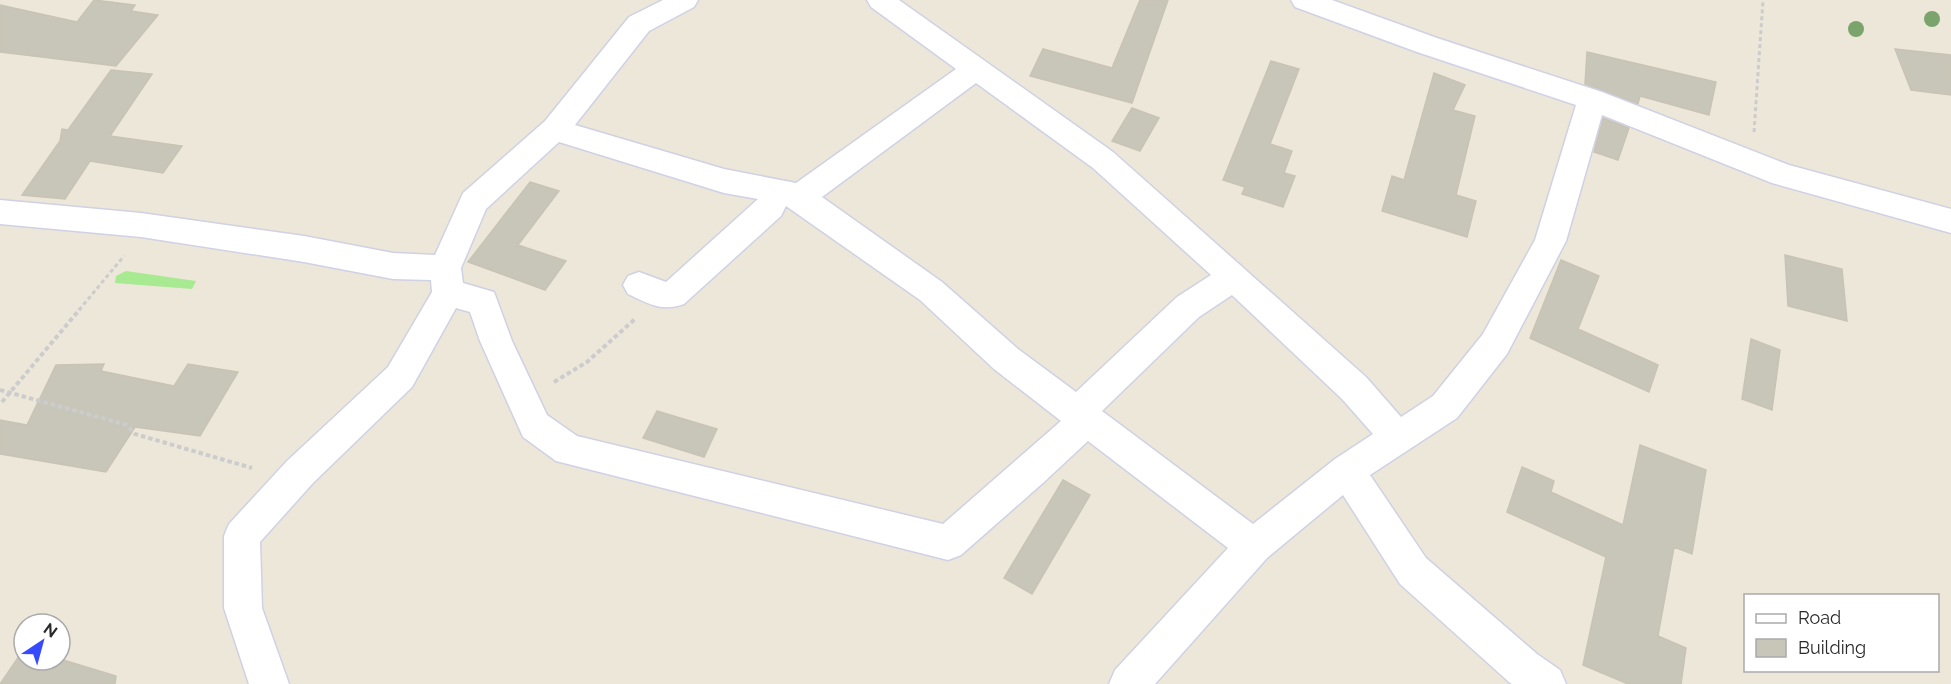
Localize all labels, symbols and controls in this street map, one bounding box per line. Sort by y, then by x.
legend [1744,594,1939,672]
text: Road [1798,607,1841,628]
north arrow [12,612,72,672]
text: N [40,619,61,642]
text: Building [1798,637,1866,658]

